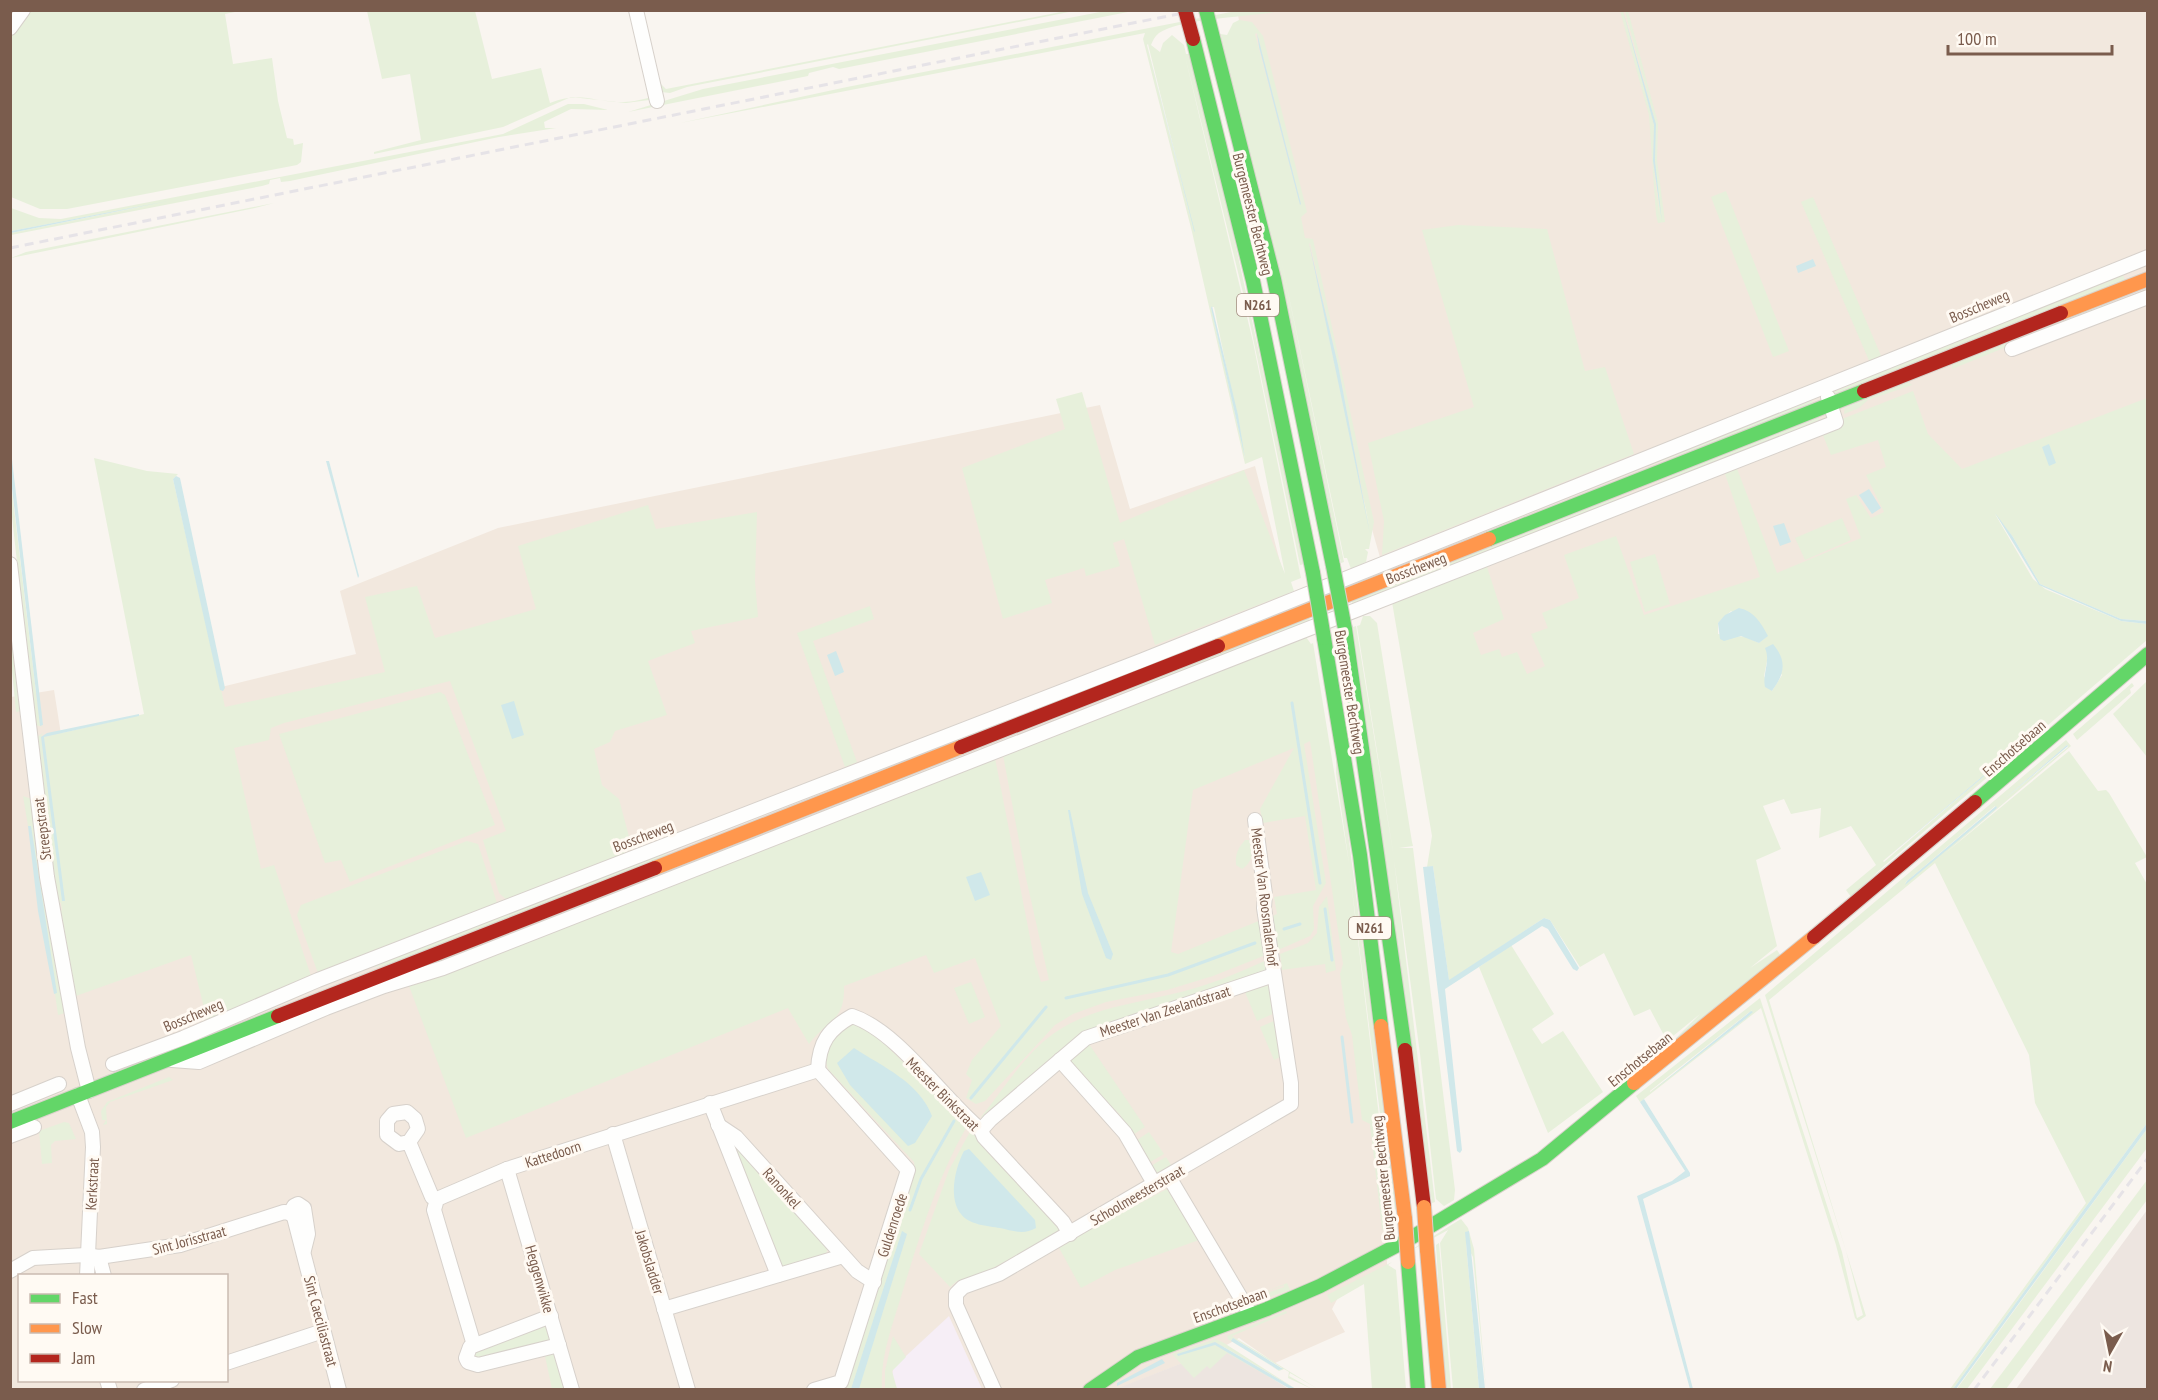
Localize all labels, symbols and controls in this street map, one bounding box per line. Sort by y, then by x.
scale bar [1948,18,2112,56]
text: 100 m [1957,27,1997,50]
street label: Burgemeester Bechtweg [1229,151,1277,277]
street label: Bosscheweg [1946,285,2012,327]
road number: N261 [1237,294,1279,316]
street label: Bosscheweg [1383,548,1449,588]
street label: Burgemeester Bechtweg [1331,629,1369,755]
street label: Enschotsebaan [1979,716,2049,780]
street label: Streepstraat [29,797,55,861]
street label: Bosscheweg [610,816,676,856]
street label: Meester Van Roosmalenhof [1247,827,1283,969]
road number: N261 [1349,917,1391,939]
street label: Meester Van Zeelandstraat [1097,981,1233,1041]
street label: Bosscheweg [160,994,226,1036]
street label: Enschotsebaan [1604,1027,1676,1091]
street label: Meester Binkstraat [902,1053,984,1135]
street label: Burgemeester Bechtweg [1367,1115,1399,1241]
street label: Kattedoorn [523,1136,583,1172]
street label: Kerkstraat [81,1157,103,1211]
street label: Schoolmeesterstraat [1086,1160,1188,1230]
street label: Ranonkel [759,1164,806,1213]
street label: Guldenroede [873,1191,911,1259]
street label: Sint Jorisstraat [150,1221,228,1259]
street label: Jakobsladder [631,1227,669,1297]
street label: Heggenwikke [521,1243,559,1315]
legend [18,1274,228,1382]
street label: Sint Caeciliastraat [300,1274,342,1368]
street label: Enschotsebaan [1191,1283,1269,1327]
text: Fast [72,1286,98,1309]
text: Slow [72,1316,103,1339]
north arrow [2080,1322,2140,1382]
text: Jam [71,1346,95,1369]
text: N [2102,1356,2113,1377]

